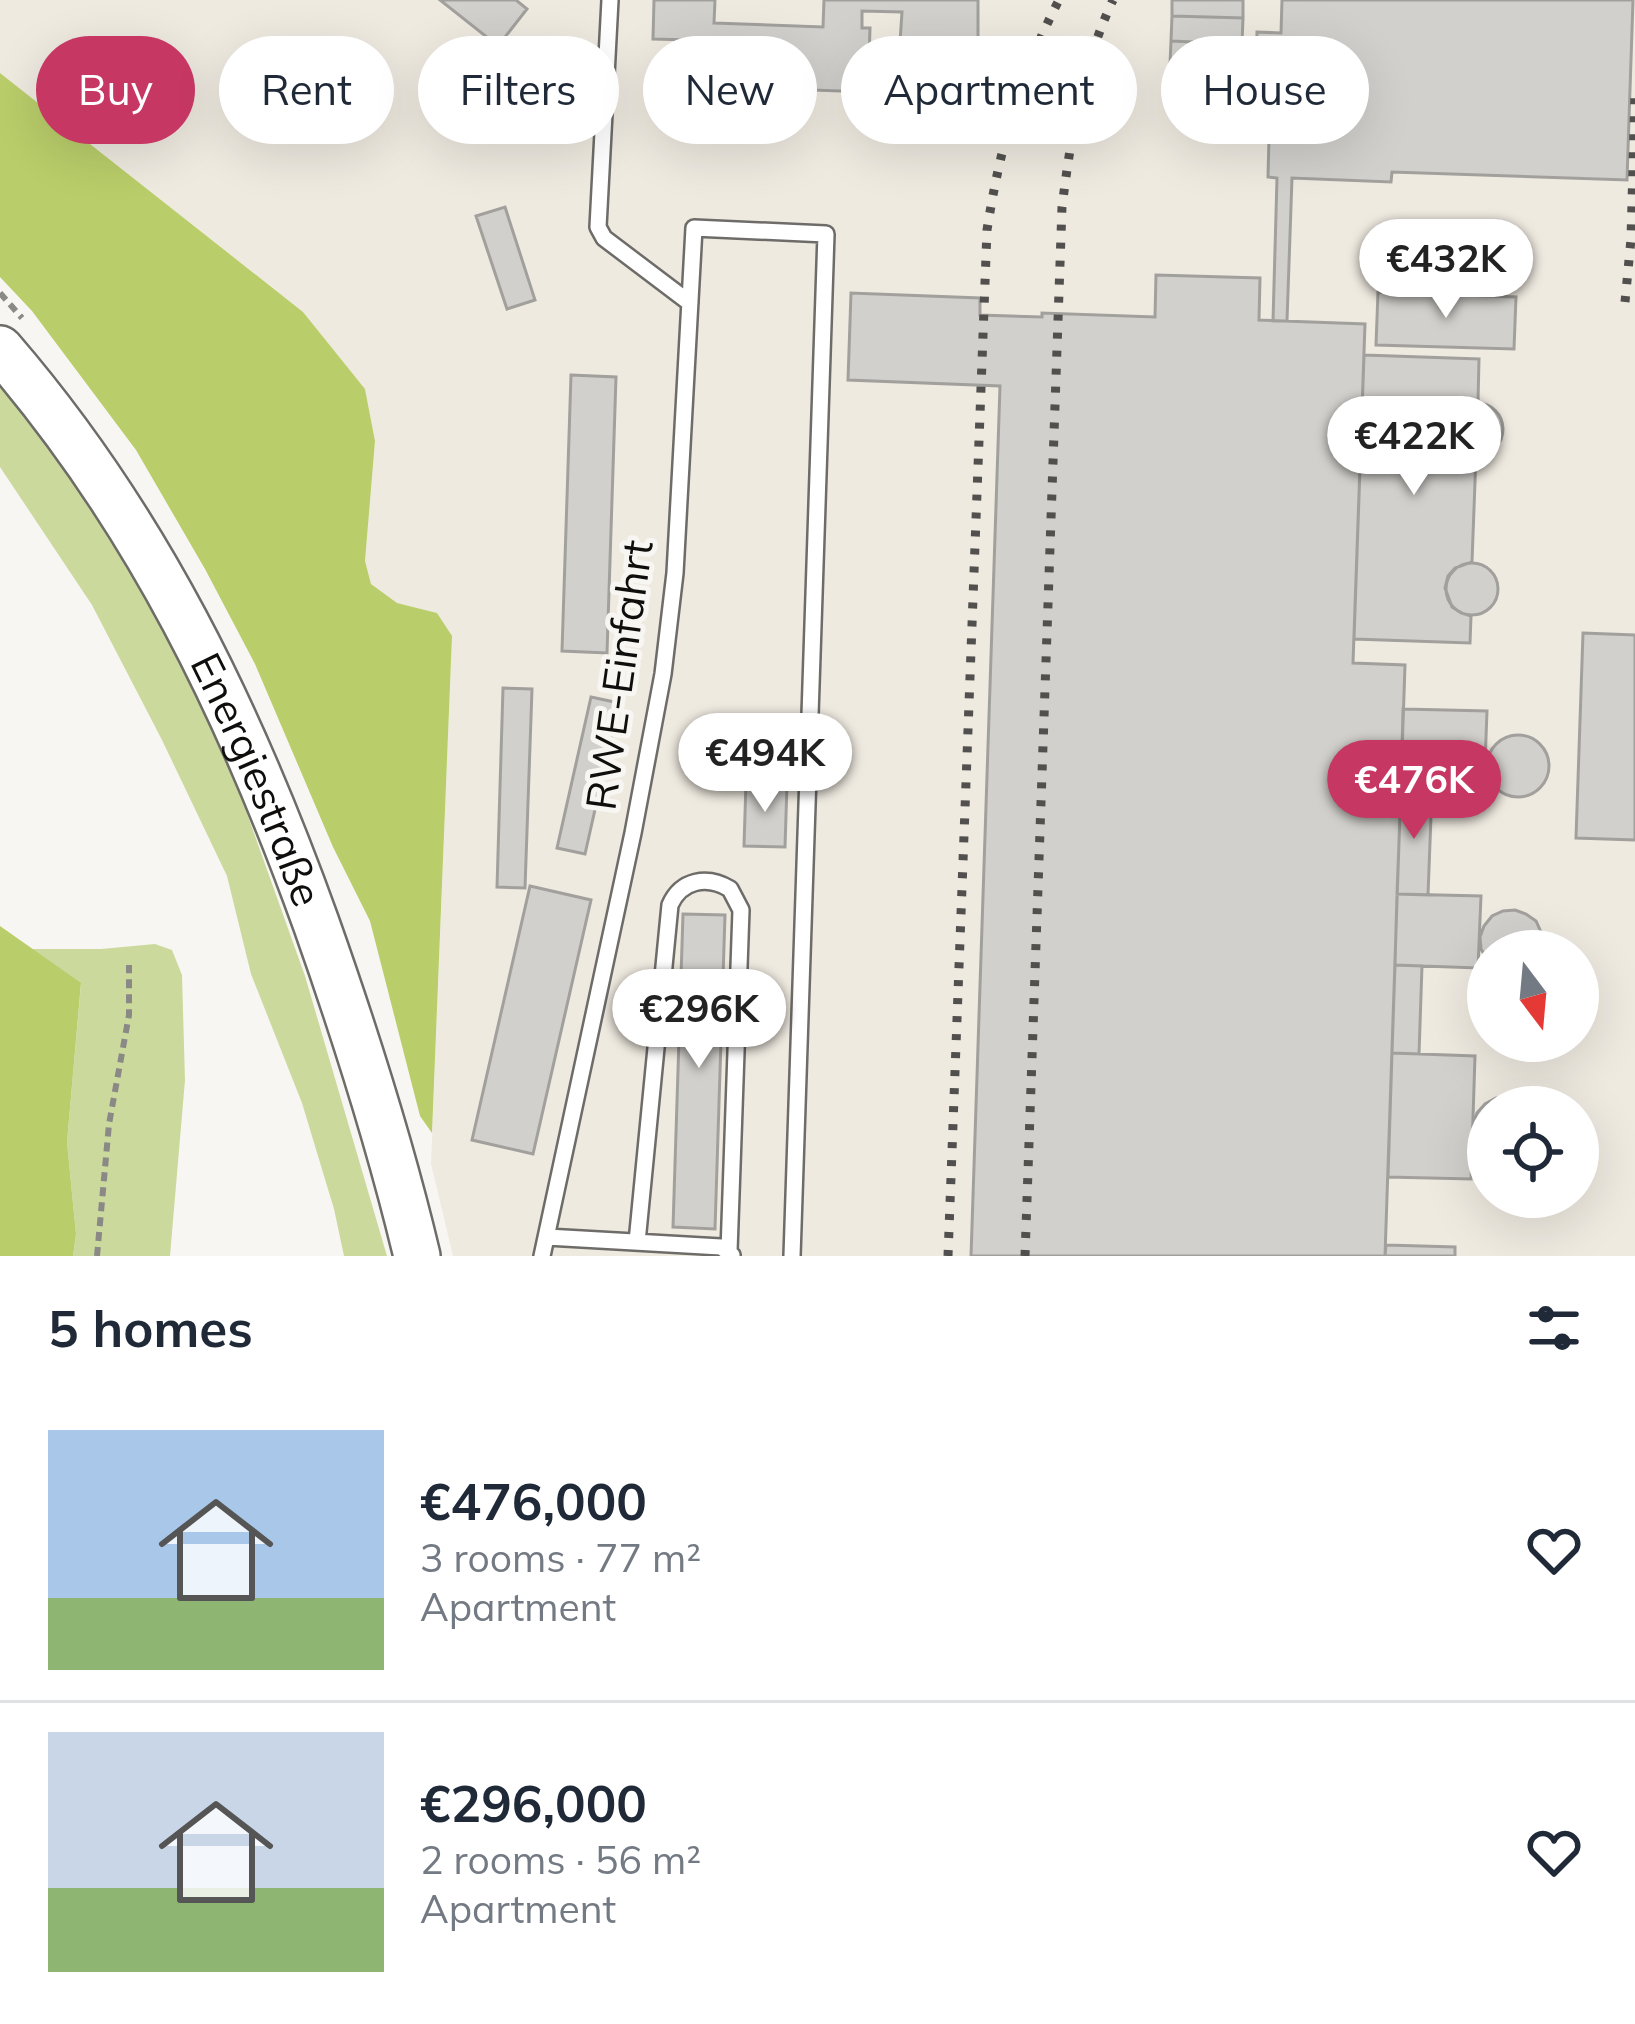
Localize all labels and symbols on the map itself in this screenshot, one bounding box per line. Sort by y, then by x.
pin: €432K [1362,219,1530,321]
pin: €422K [1330,396,1498,498]
street label: RWE-Einfahrt [573,537,664,813]
street label: Energiestraße [180,644,335,913]
pin: €494K [681,713,849,815]
pin: €476K [1330,740,1498,842]
north arrow [1467,930,1599,1062]
pin: €296K [615,969,783,1071]

